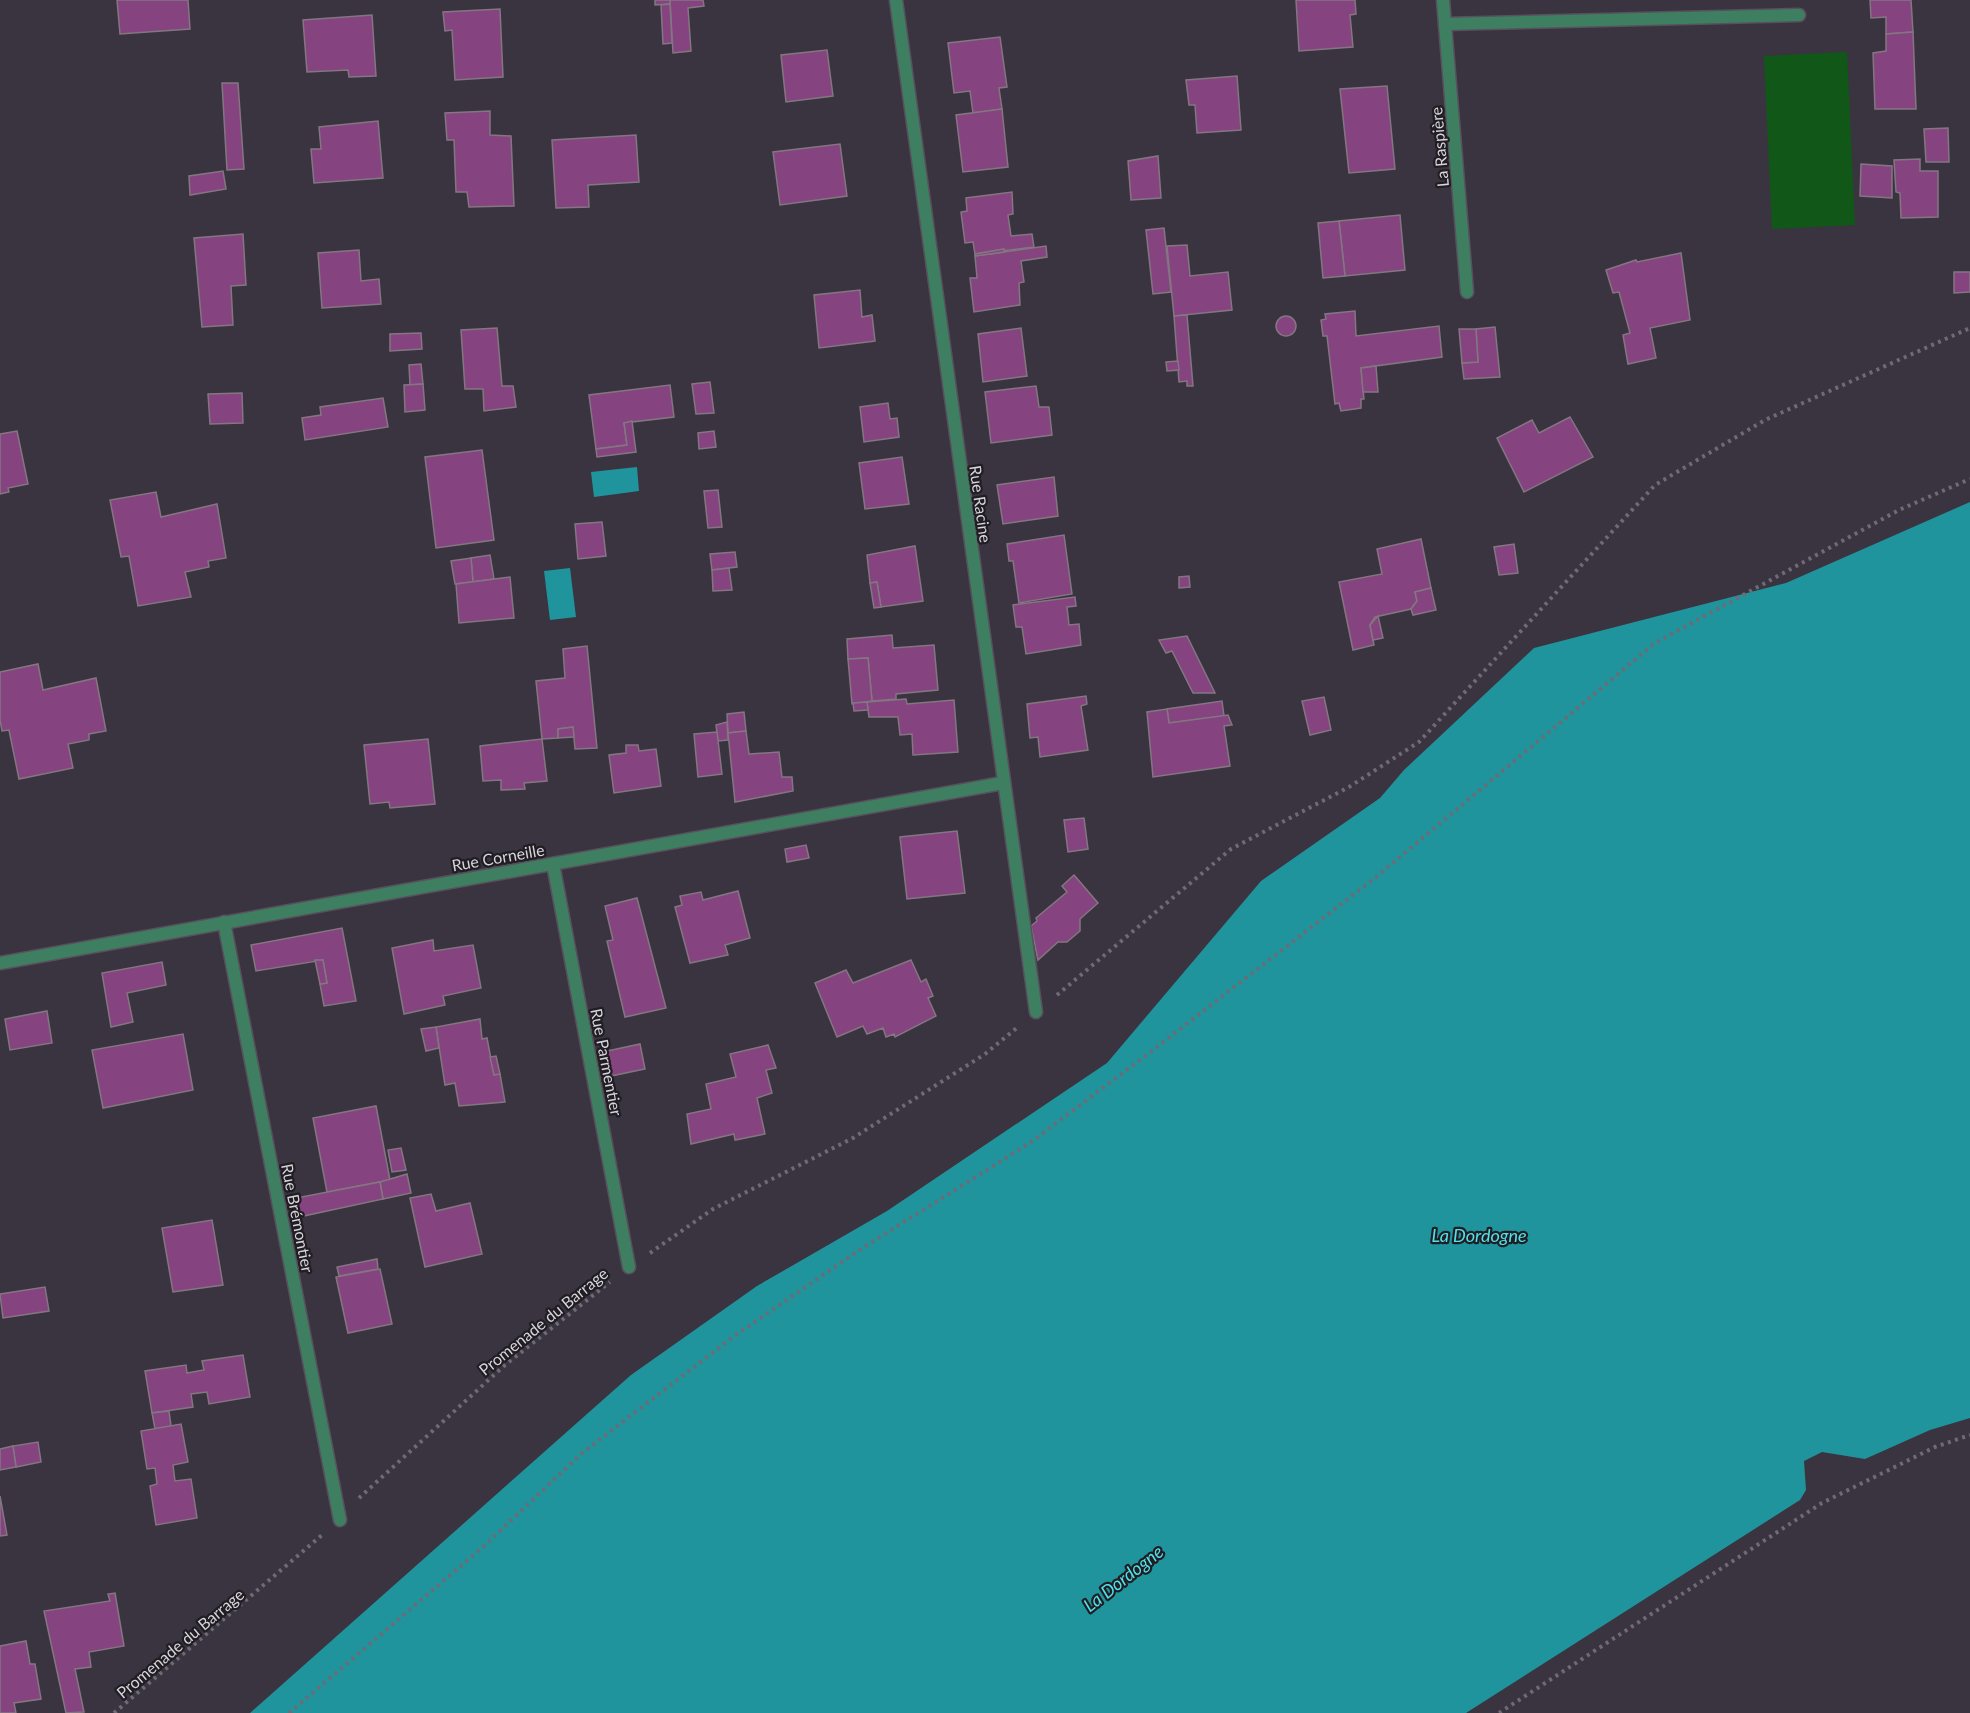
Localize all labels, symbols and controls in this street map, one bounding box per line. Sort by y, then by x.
street label: La Raspière [1426,106,1452,188]
street label: Rue Racine [966,464,996,544]
street label: Rue Corneille [450,839,546,875]
street label: Rue Parmentier [587,1007,627,1117]
street label: Rue Brémontier [278,1162,318,1274]
water label: La Dordogne [1431,1224,1527,1246]
street label: Promenade du Barrage [475,1263,611,1379]
water label: La Dordogne [1079,1540,1167,1616]
street label: Promenade du Barrage [113,1584,247,1702]

